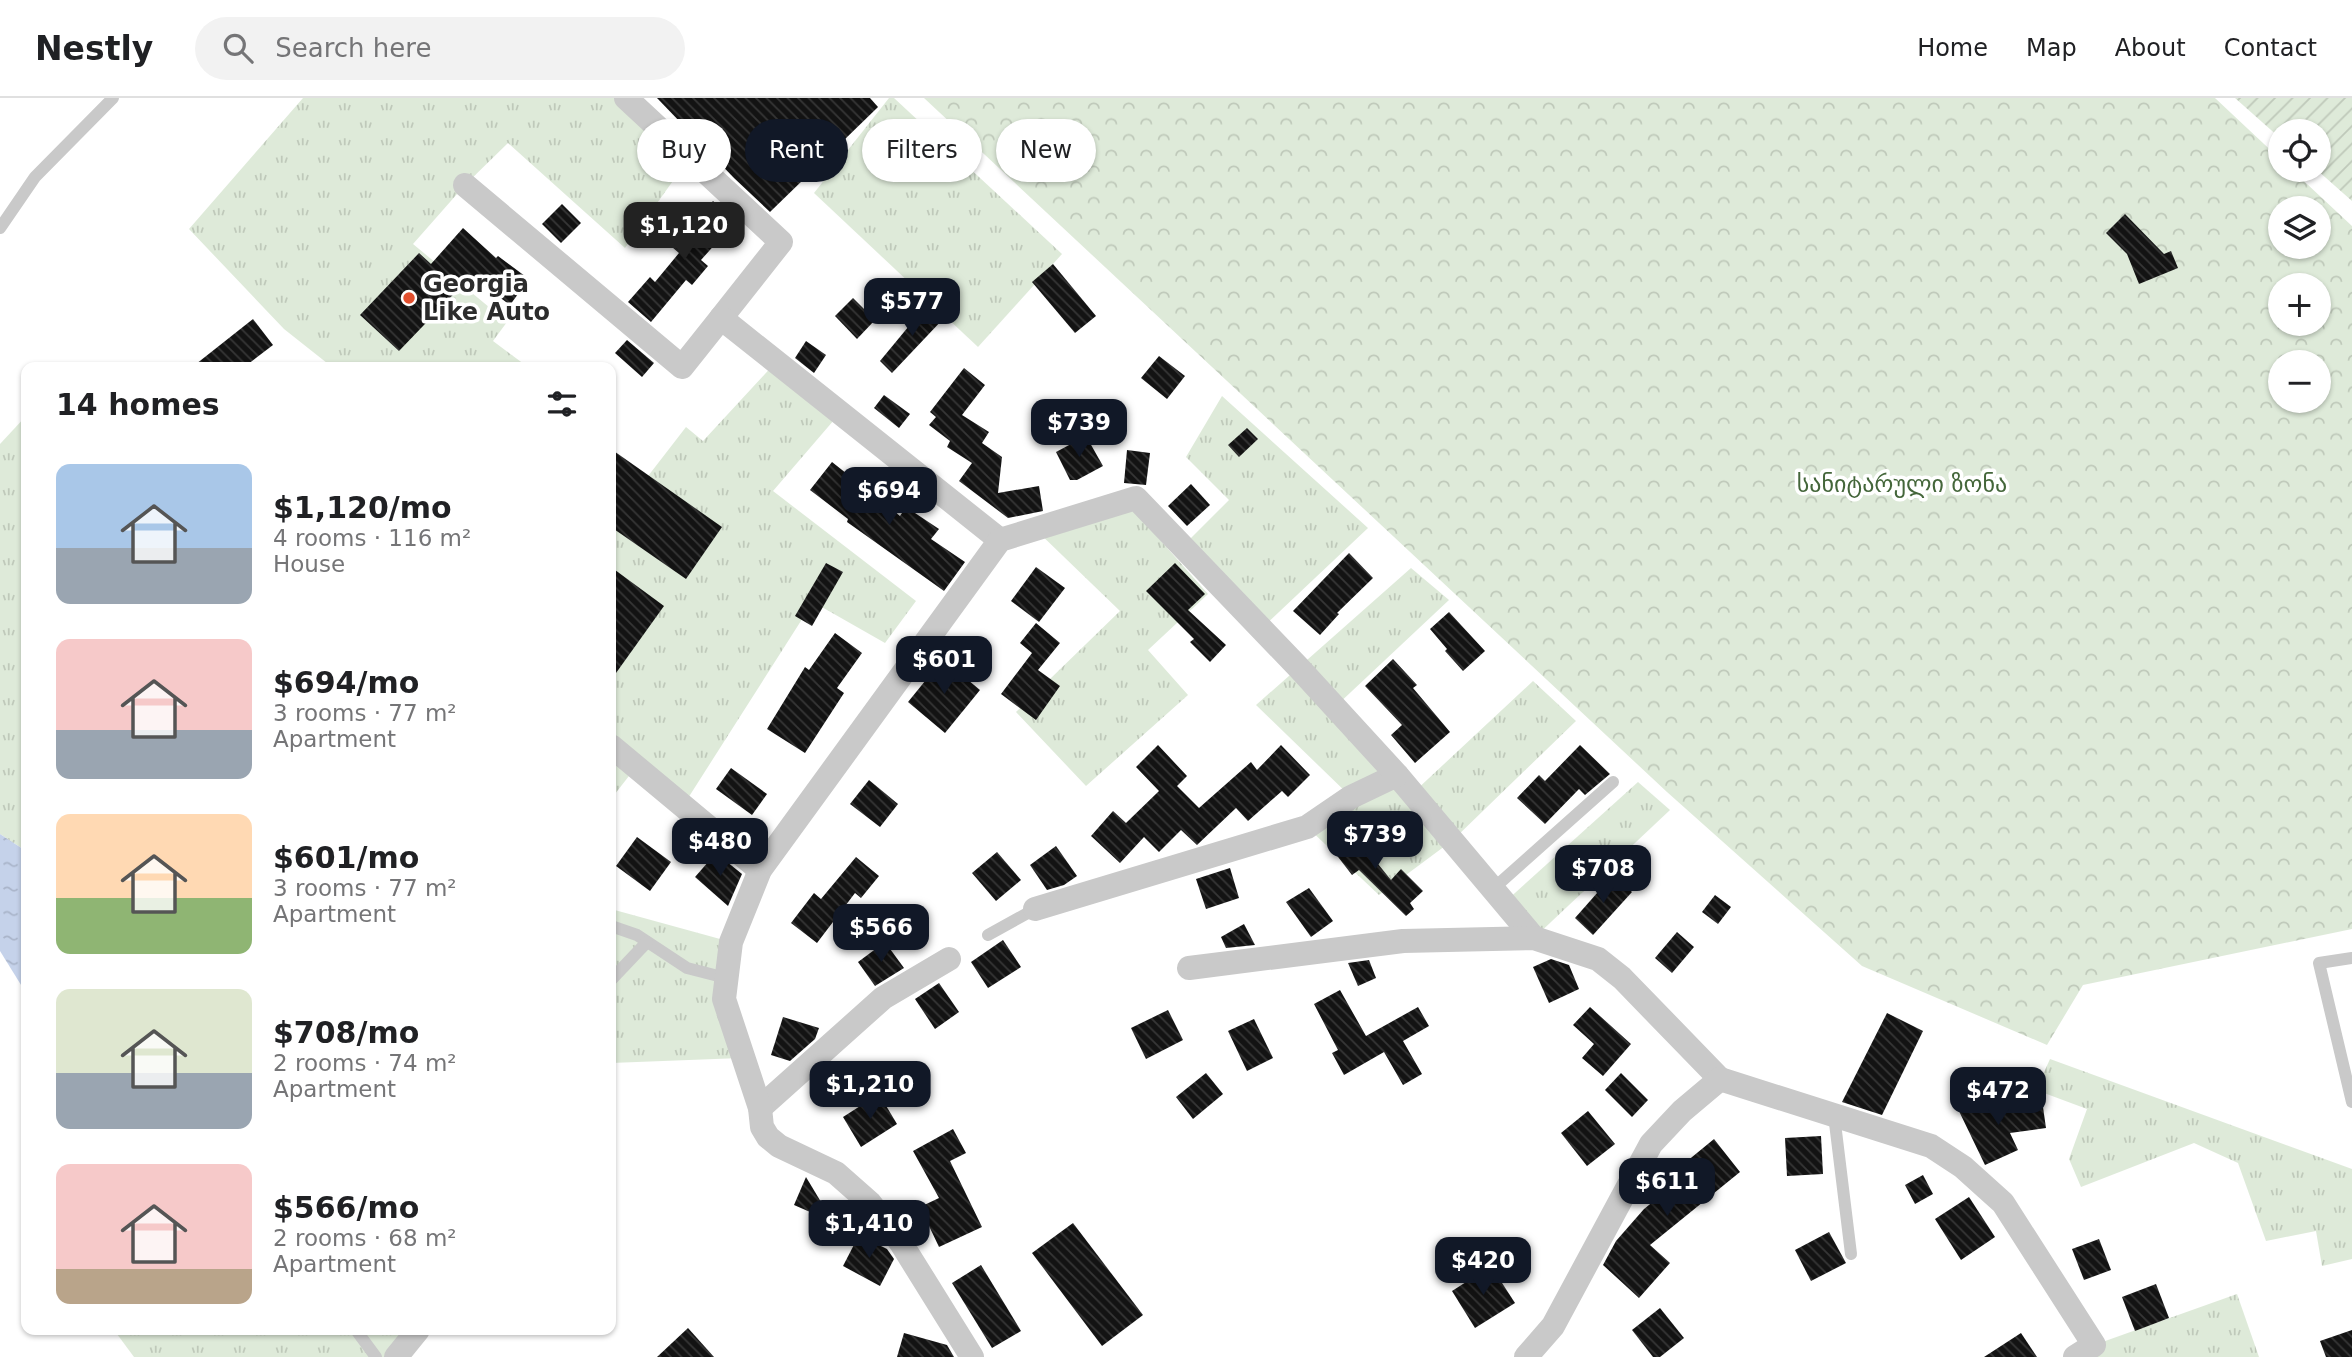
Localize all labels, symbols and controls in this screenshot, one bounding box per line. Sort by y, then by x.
search box [195,17,685,80]
text: Nestly [35,29,153,68]
icon: search [219,29,257,67]
text: Search here [275,33,431,63]
text: Home [1917,34,1988,62]
text: Map [2026,34,2077,62]
text: About [2115,34,2186,62]
text: Contact [2224,34,2317,62]
chip: Buy [637,119,731,182]
chip: Rent [745,119,848,182]
chip: Filters [862,119,982,182]
chip: New [996,119,1096,182]
map controls [2268,119,2331,413]
button: locate [2268,119,2331,182]
button: layers [2268,196,2331,259]
pin: $1,120 [627,202,741,262]
text: $1,120 [640,212,728,238]
place label: Georgia Like Auto [423,270,550,326]
button: + [2268,273,2331,336]
pin: $577 [871,278,953,338]
text: $577 [880,288,944,314]
marker: Georgia Like Auto [401,290,417,306]
button: − [2268,350,2331,413]
icon: filters [543,385,581,423]
text: 14 homes [56,387,220,422]
pin: $739 [1038,400,1120,459]
text: $739 [1047,409,1111,435]
pin: $694 [848,468,930,527]
park label: სანიტარული ზონა [1797,470,2007,498]
text: $694 [857,477,921,503]
text: $1,120/mo [273,490,452,525]
icon: home [112,492,196,576]
text: 4 rooms · 116 m² [273,525,471,551]
text: House [273,551,345,577]
pin: $601 [903,636,985,696]
text: $601 [912,646,976,672]
text: $694/mo [273,665,419,700]
icon: home [112,667,196,751]
text: 3 rooms · 77 m² [273,700,457,726]
text: Apartment [273,726,396,752]
pin: $739 [1334,812,1416,871]
pin: $480 [679,818,761,878]
text: $739 [1343,821,1407,847]
text: $480 [688,828,752,854]
text: $601/mo [273,840,419,875]
icon: home [112,842,196,926]
pin: $708 [1562,846,1644,905]
text: $708 [1571,855,1635,881]
text: 3 rooms · 77 m² [273,875,457,901]
text: Apartment [273,901,396,927]
pin: $566 [840,904,922,964]
text: $566 [849,914,913,940]
text: $708/mo [273,1015,419,1050]
icon: home [112,1017,196,1101]
text: 2 rooms · 74 m² [273,1050,457,1076]
pin: $1,210 [813,1062,927,1121]
pin: $472 [1957,1068,2039,1127]
text: $1,210 [826,1071,914,1097]
text: Apartment [273,1076,396,1102]
text: $472 [1966,1077,2030,1103]
pin: $611 [1626,1158,1708,1218]
text: $611 [1635,1168,1699,1194]
text: $566/mo [273,1190,419,1225]
icon: home [112,1192,196,1276]
pin: $1,410 [812,1200,926,1260]
text: $1,410 [825,1210,913,1236]
text: 2 rooms · 68 m² [273,1225,457,1251]
pin: $420 [1442,1238,1524,1297]
text: $420 [1451,1247,1515,1273]
text: Apartment [273,1251,396,1277]

